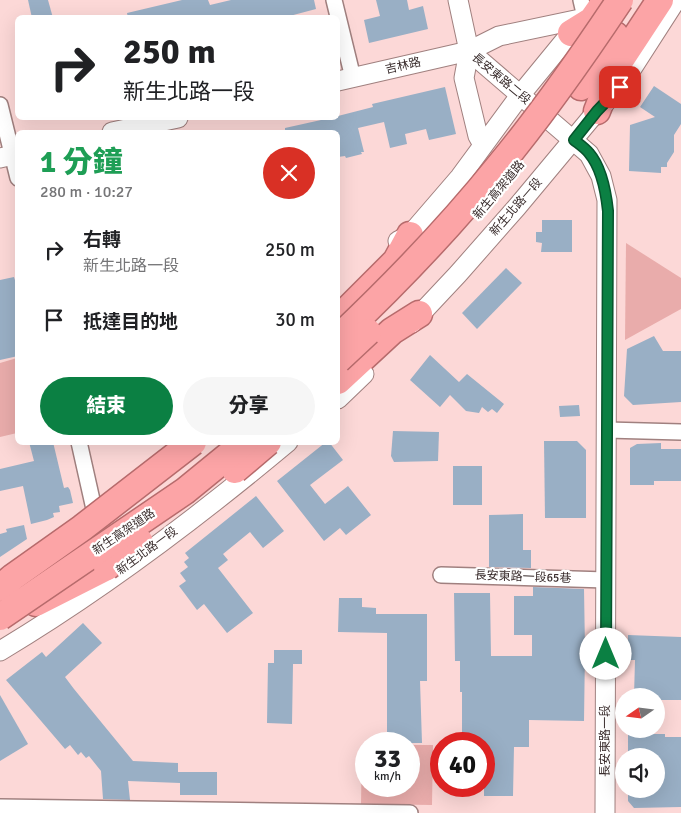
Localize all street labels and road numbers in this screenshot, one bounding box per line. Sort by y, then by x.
street label: 長安東路二段 [469,50,533,108]
street label: 吉林路 [384,55,422,77]
street label: 新生高架道路 [470,158,528,222]
street label: 新生北路一段 [487,175,545,239]
street label: 新生高架道路 [90,506,158,558]
street label: 新生北路一段 [113,524,181,578]
street label: 長安東路一段65巷 [474,568,572,586]
street label: 長安東路一段 [598,705,613,777]

